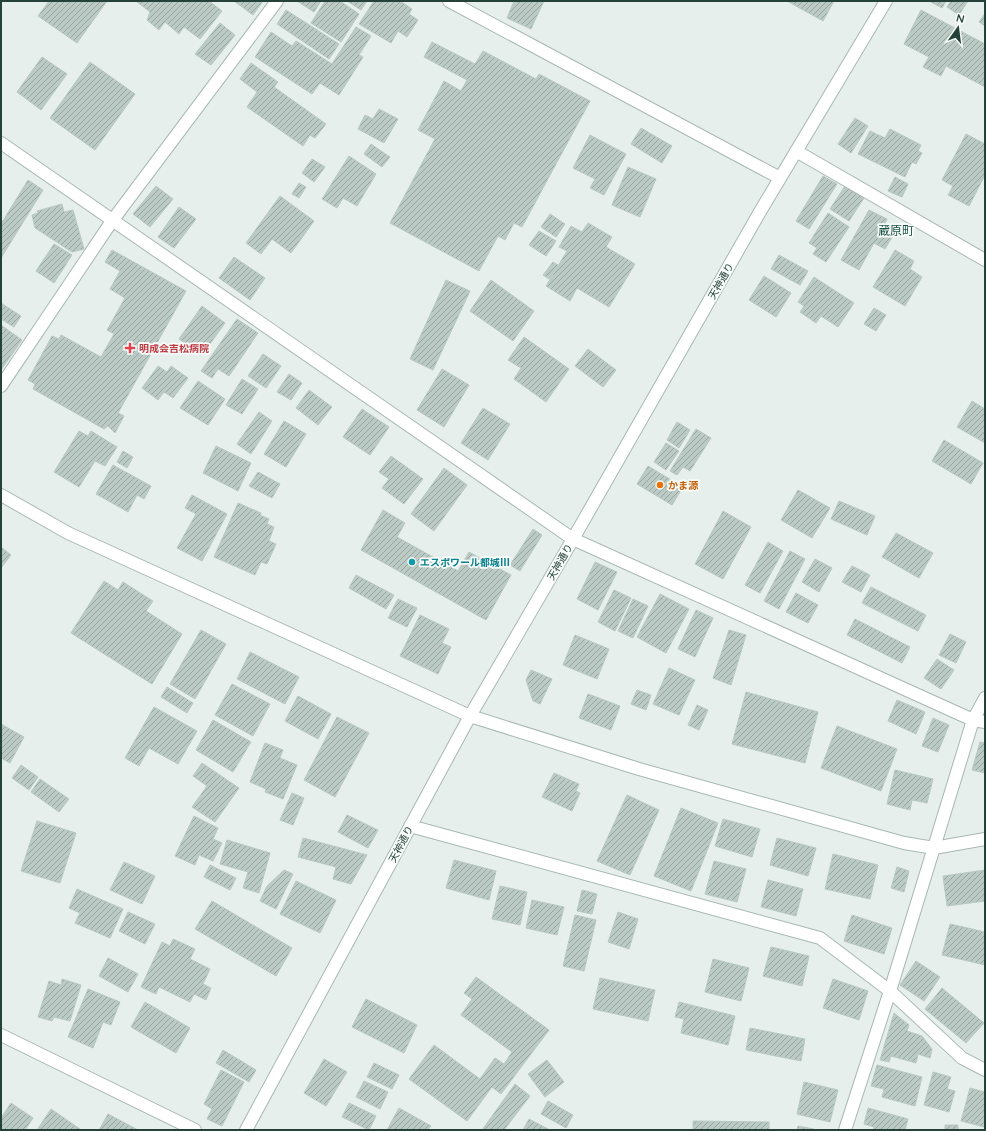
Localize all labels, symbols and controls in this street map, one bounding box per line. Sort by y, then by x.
north arrow [938,8,978,48]
text: N [955,11,966,26]
district label: 蔵原町 [878,223,914,238]
street label: 天神通り [705,260,737,302]
marker: 明成会吉松病院 [124,342,136,354]
place label: 明成会吉松病院 [139,342,209,355]
place label: かま源 [668,479,699,492]
marker: かま源 [655,480,665,490]
street label: 天神通り [544,541,576,583]
place label: エスポワール都城Ⅲ [420,556,510,569]
marker: エスポワール都城Ⅲ [407,557,417,567]
street label: 天神通り [386,823,416,865]

